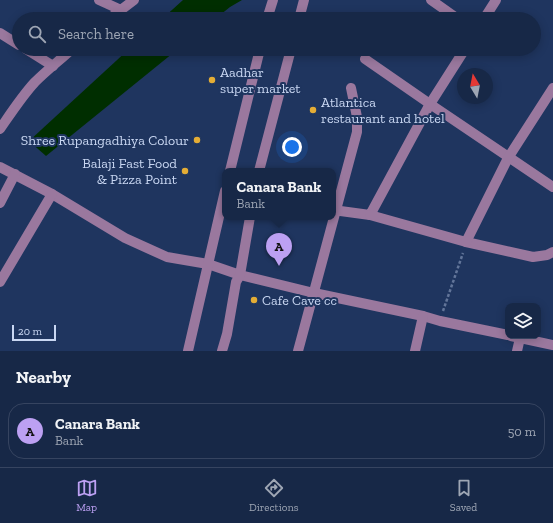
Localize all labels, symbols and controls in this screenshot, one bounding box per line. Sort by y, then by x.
search box [12,12,541,56]
icon: search [26,23,48,45]
text: Search here [58,25,134,43]
place label: Aadhar super market [220,64,301,97]
north arrow [457,68,493,104]
marker: Aadhar super market [207,75,217,85]
place label: Atlantica restaurant and hotel [321,94,445,127]
marker: Atlantica restaurant and hotel [308,105,318,115]
place label: Shree Rupangadhiya Colour [21,132,189,149]
marker: Shree Rupangadhiya Colour [192,135,202,145]
your location [282,137,302,157]
place label: Balaji Fast Food & Pizza Point [82,155,178,188]
marker: Balaji Fast Food & Pizza Point [180,166,190,176]
popup [222,168,336,220]
text: Canara Bank [237,178,321,196]
text: Bank [237,196,265,211]
pin: A [266,233,292,266]
place label: Cafe Cave cc [262,292,337,309]
marker: Cafe Cave cc [249,295,259,305]
map controls [505,303,541,339]
button: layers [505,303,541,339]
scale bar [12,323,56,342]
text: 20 m [18,325,42,338]
text: Nearby [16,367,71,387]
text: Canara Bank [55,415,140,433]
text: A [26,424,34,439]
text: 50 m [508,424,536,439]
text: Bank [55,433,83,448]
tab: Map [76,477,98,514]
tab: Directions [249,477,299,514]
tab: Saved [450,477,477,514]

